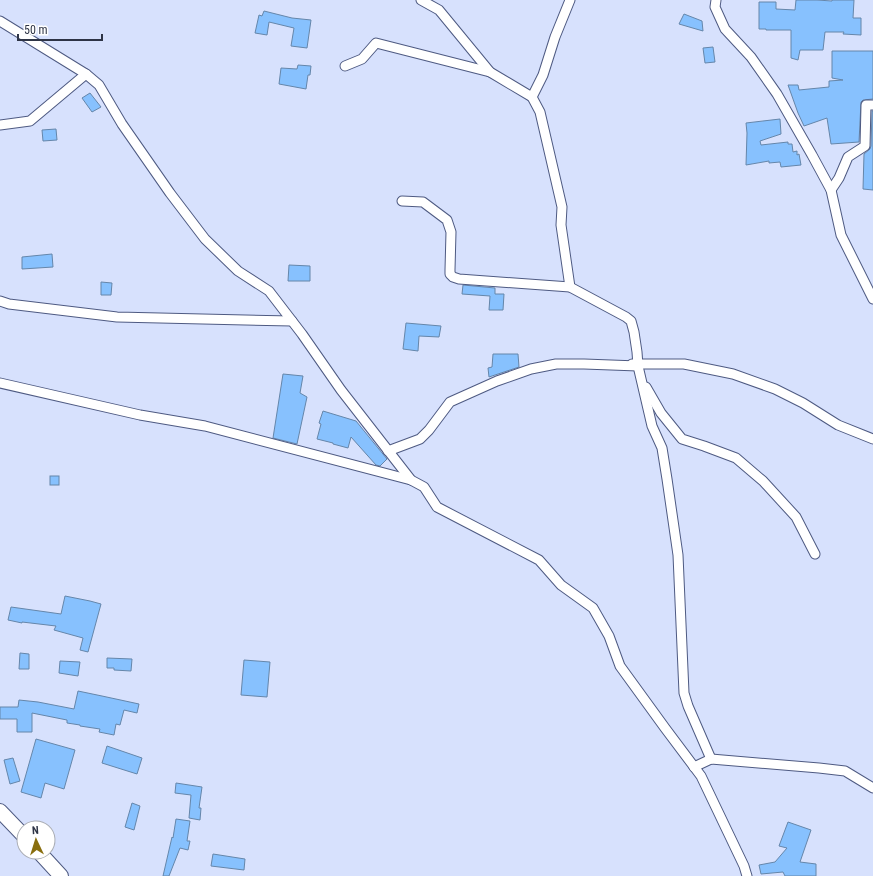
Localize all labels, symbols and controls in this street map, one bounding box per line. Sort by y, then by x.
scale bar [18,16,102,42]
text: 50 m [24,23,48,37]
north arrow [16,820,56,860]
text: N [32,824,39,837]

